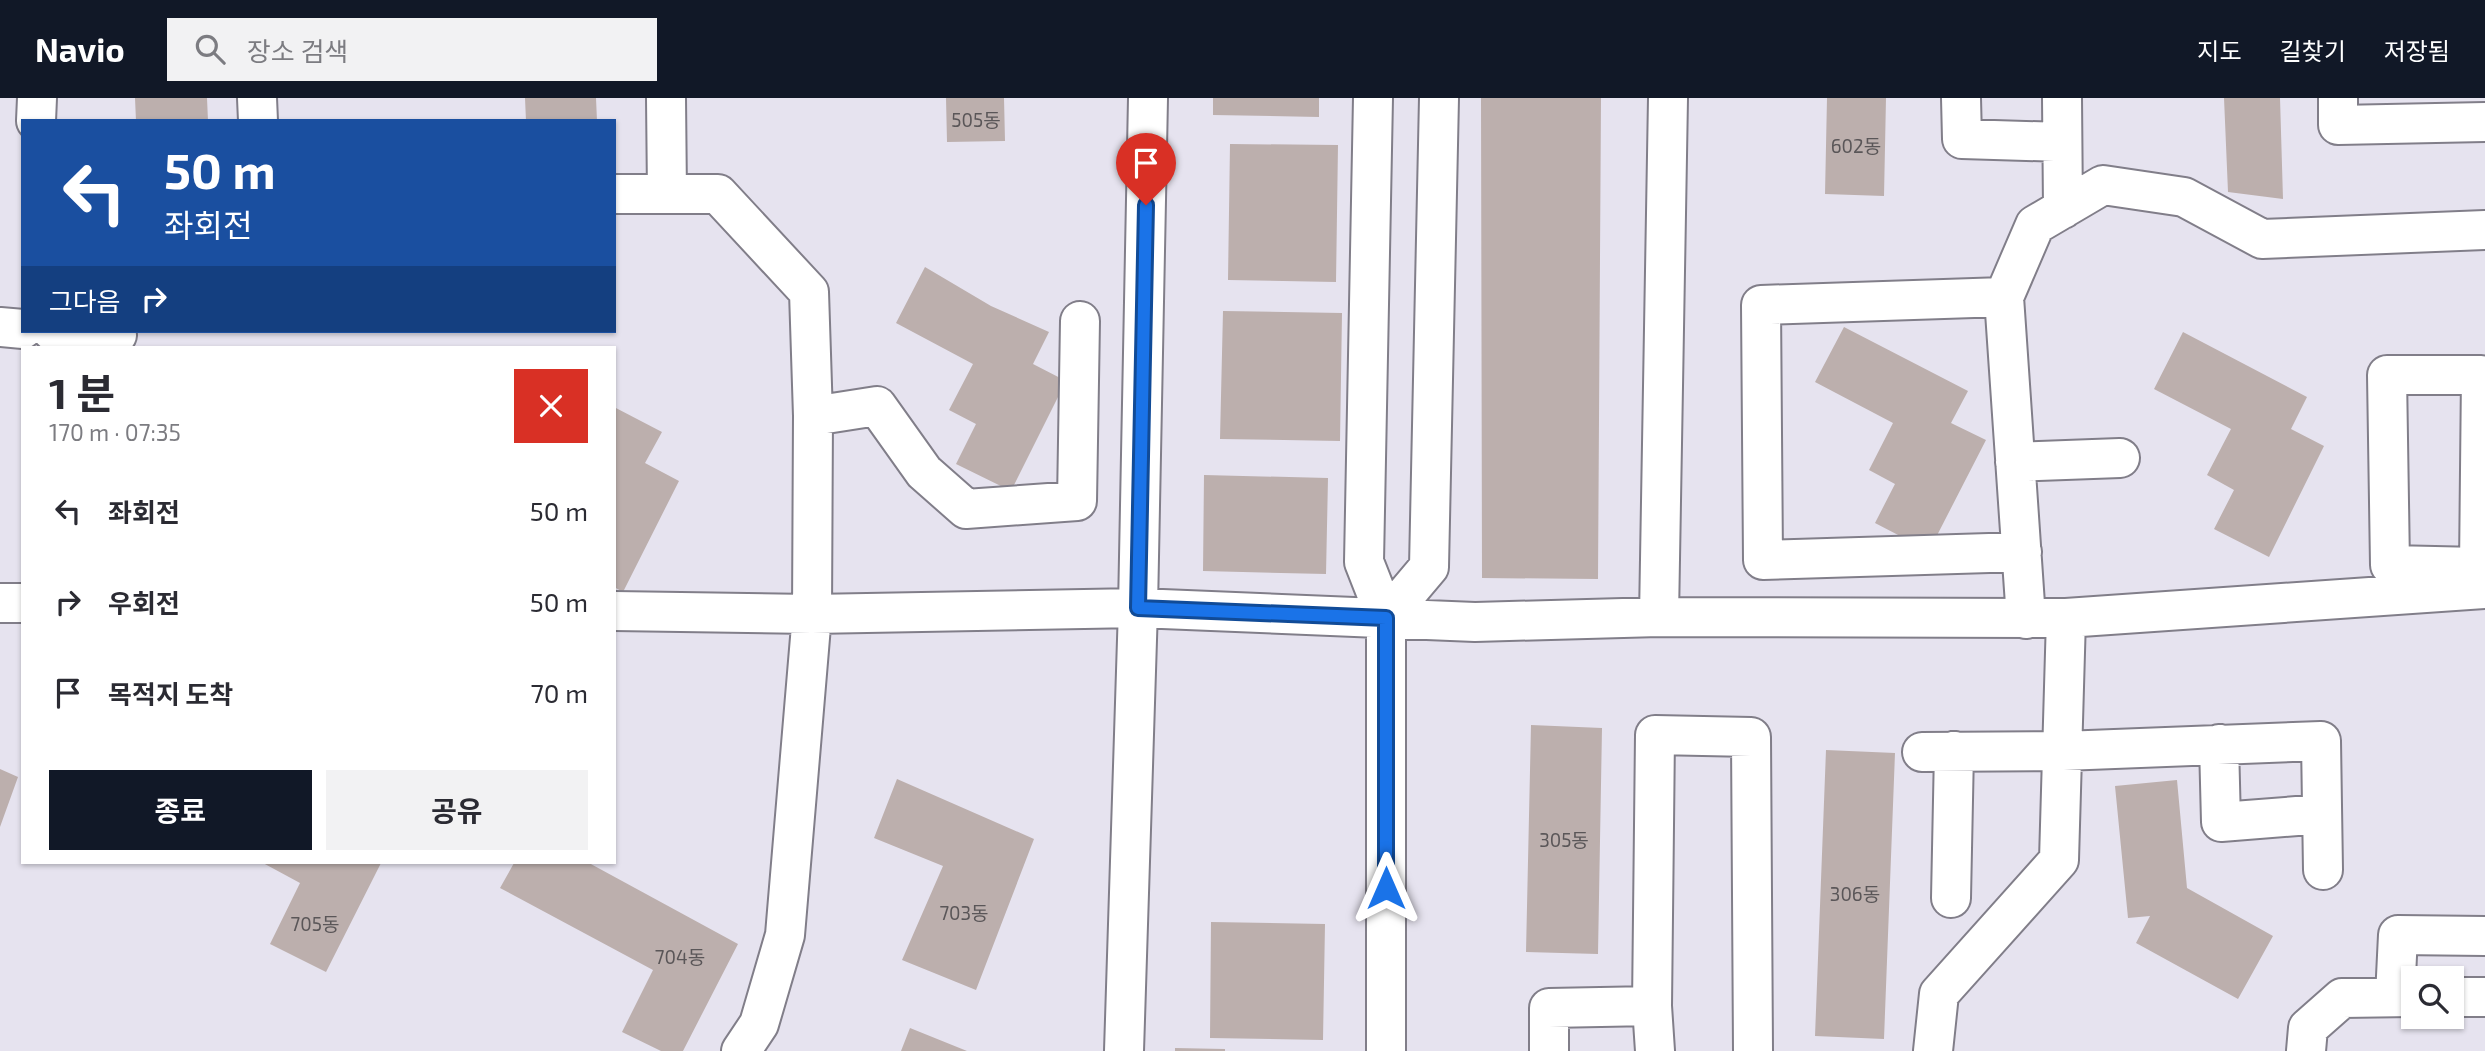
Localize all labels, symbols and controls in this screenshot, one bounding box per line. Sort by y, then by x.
search box [167,18,657,81]
text: Navio [35,29,125,69]
icon: search [191,30,229,68]
text: 장소 검색 [247,35,348,66]
text: 지도 [2197,36,2242,65]
text: 길찾기 [2280,36,2346,65]
text: 저장됨 [2384,36,2450,65]
house number: 505동 [951,108,1001,131]
pin [1116,133,1176,205]
house number: 602동 [1831,134,1881,157]
text: 50 m [164,140,276,199]
icon: arrive [1127,144,1165,182]
icon: left [49,147,140,238]
text: 좌회전 [164,205,252,243]
icon: right [135,280,173,318]
text: 그다음 [49,285,121,316]
text: 1 분 [49,367,115,417]
button: close [514,369,588,443]
text: 170 m · 07:35 [49,418,181,446]
icon: left [49,492,87,530]
text: 50 m [530,495,588,526]
text: 좌회전 [108,496,180,527]
icon: right [49,583,87,621]
text: 50 m [530,586,588,617]
text: 우회전 [108,587,180,618]
icon: arrive [49,674,87,712]
text: 70 m [530,677,588,708]
text: 목적지 도착 [108,678,233,709]
button: 종료 [49,770,312,850]
button: 공유 [326,770,588,850]
house number: 305동 [1539,828,1589,851]
position arrow [1349,851,1423,925]
house number: 306동 [1830,882,1880,905]
house number: 703동 [939,901,989,924]
house number: 705동 [291,912,339,935]
house number: 704동 [655,945,705,968]
map controls [2401,966,2464,1029]
button: search [2401,966,2464,1029]

